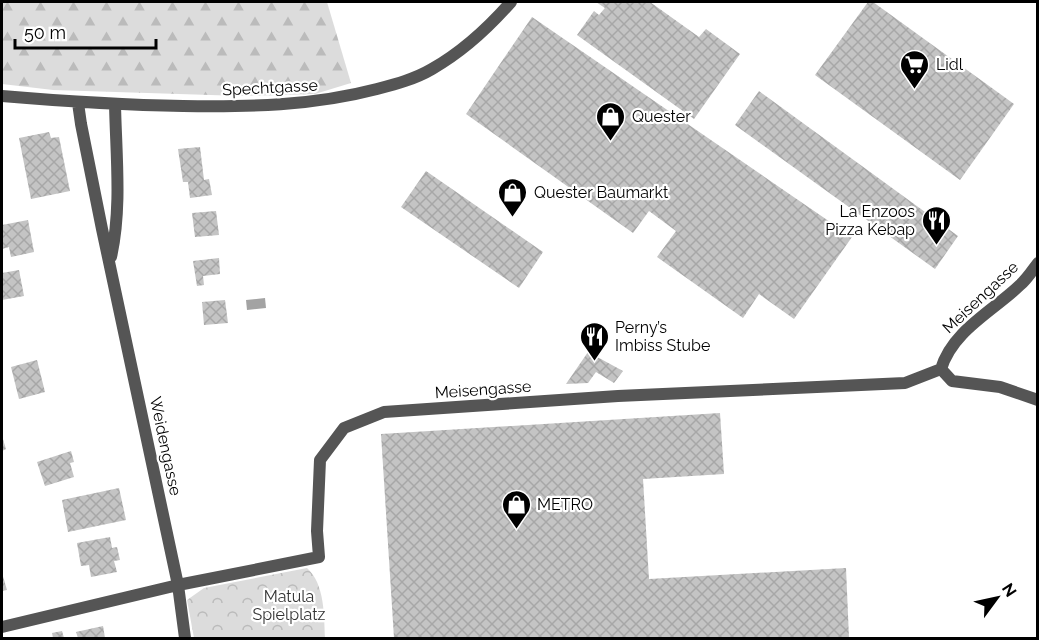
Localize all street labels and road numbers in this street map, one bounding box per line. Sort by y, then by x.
street label: Spechtgasse [222,76,318,99]
street label: Meisengasse [939,257,1022,337]
street label: Meisengasse [434,377,532,402]
street label: Weidengasse [146,395,185,497]

